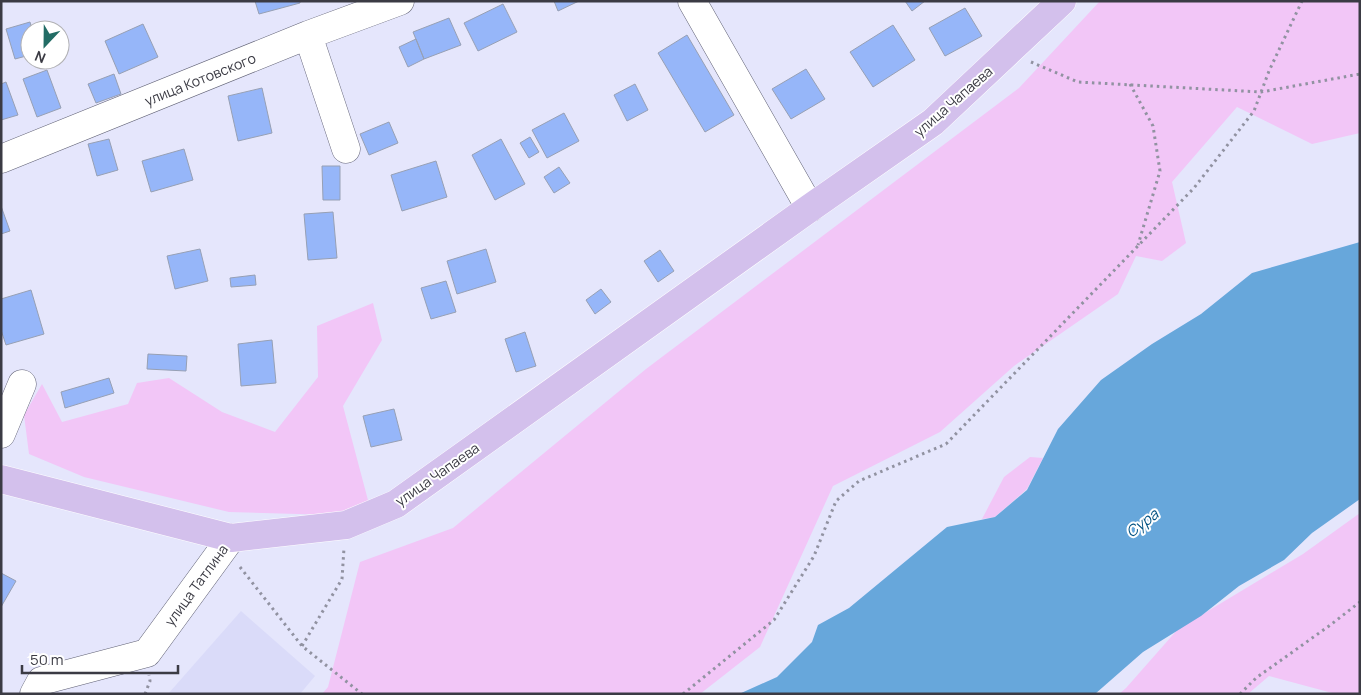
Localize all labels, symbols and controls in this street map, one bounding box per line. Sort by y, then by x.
north arrow [20,20,70,70]
text: N [32,47,48,68]
street label: улица Котовского [142,48,258,110]
street label: улица Чапаева [910,62,996,140]
street label: улица Чапаева [391,438,483,510]
water label: Сура [1121,503,1163,542]
street label: улица Татлина [160,540,232,630]
scale bar [22,642,179,674]
text: 50 m [30,649,64,670]

